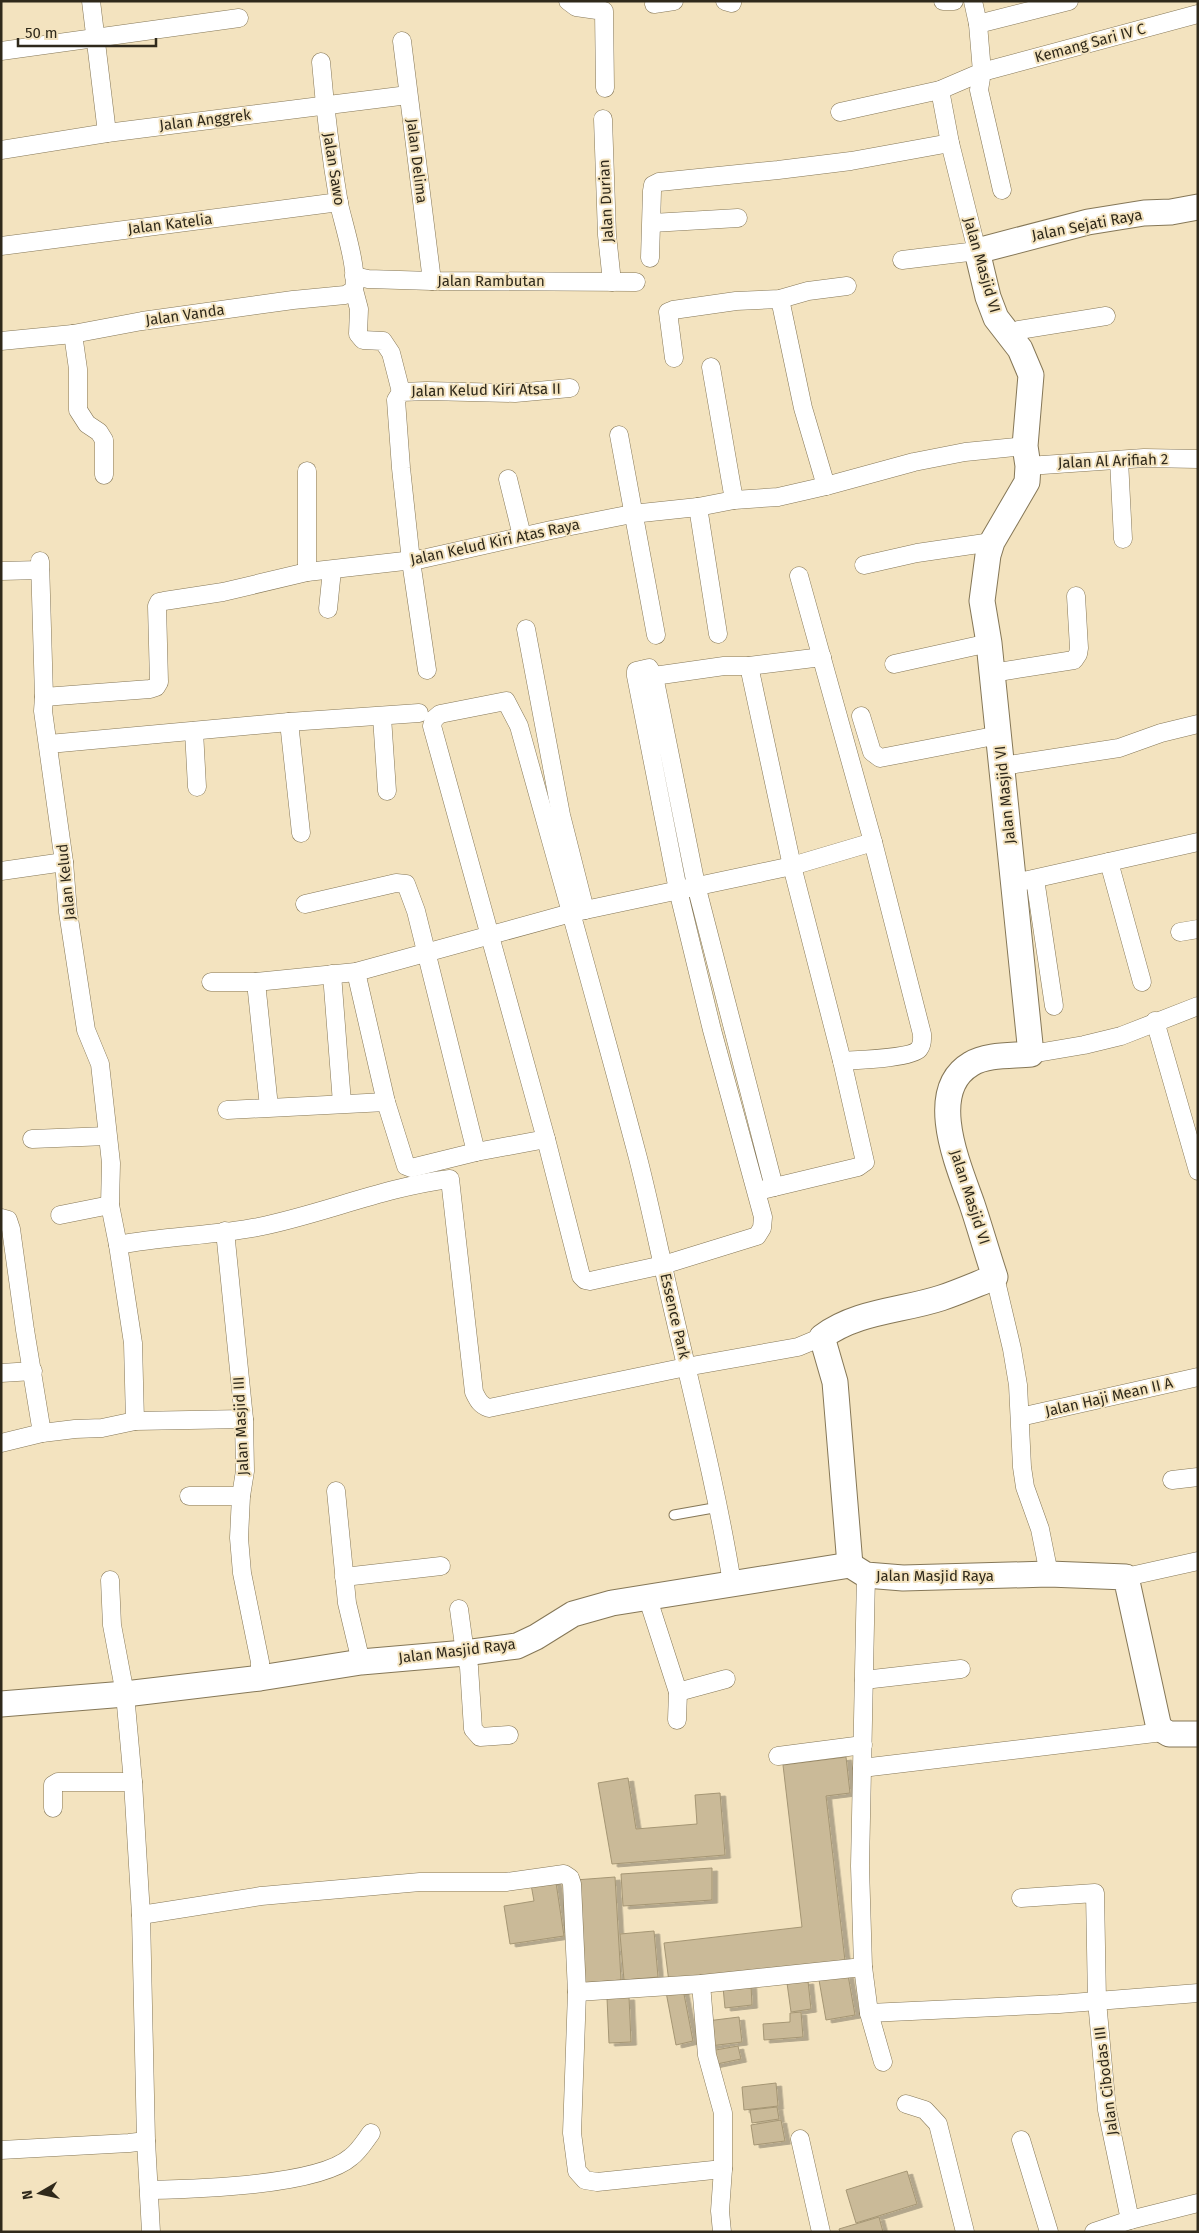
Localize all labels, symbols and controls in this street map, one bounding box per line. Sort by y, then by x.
scale bar [18,15,155,47]
street label: Kemang Sari IV C [1033,19,1148,66]
text: 50 m [25,24,58,42]
street label: Jalan Anggrek [158,105,252,135]
street label: Jalan Delima [403,118,431,204]
street label: Jalan Sawo [319,131,349,207]
street label: Jalan Durian [595,159,617,243]
street label: Jalan Sejati Raya [1030,205,1144,245]
street label: Jalan Katelia [127,210,213,238]
street label: Jalan Masjid VI [960,215,1004,315]
street label: Jalan Rambutan [437,272,545,290]
street label: Jalan Vanda [144,301,226,329]
street label: Jalan Kelud Kiri Atsa II [411,380,561,400]
street label: Jalan Al Arifiah 2 [1058,450,1168,472]
street label: Jalan Kelud Kiri Atas Raya [409,515,581,569]
street label: Jalan Masjid VI [991,745,1019,845]
street label: Jalan Kelud [53,843,79,921]
street label: Jalan Masjid VI [946,1147,994,1247]
street label: Essence Park [656,1271,694,1361]
street label: Jalan Haji Mean II A [1043,1373,1175,1420]
street label: Jalan Masjid III [229,1376,253,1476]
street label: Jalan Masjid Raya [876,1567,994,1585]
street label: Jalan Masjid Raya [397,1635,517,1667]
street label: Jalan Cibodas III [1090,2026,1122,2136]
north arrow [15,2168,65,2218]
text: N [19,2189,37,2201]

